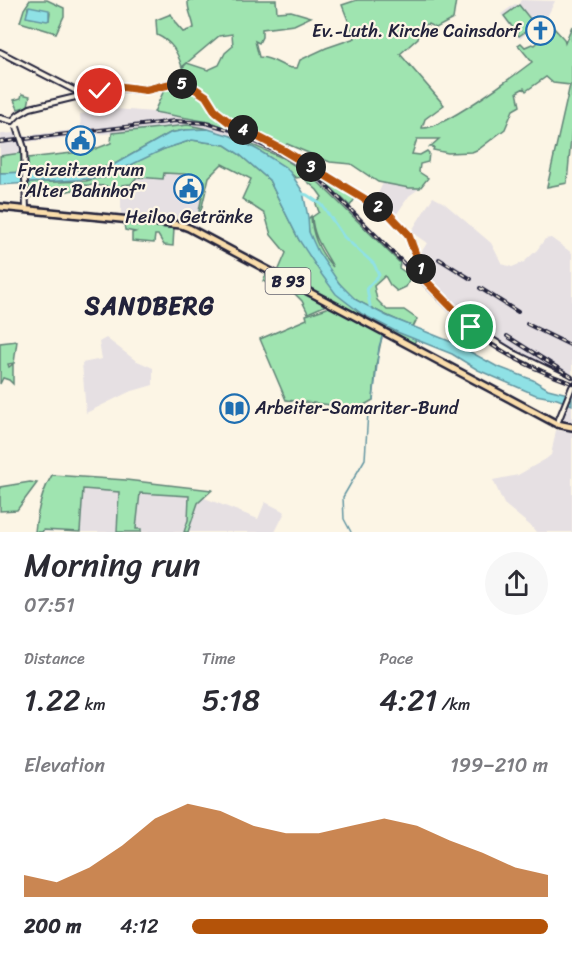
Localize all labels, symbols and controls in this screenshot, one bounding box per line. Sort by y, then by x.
place label: Ev.-Luth. Kirche Cainsdorf [312,15,522,47]
church icon: Ev.-Luth. Kirche Cainsdorf [525,15,557,47]
pin [74,65,125,116]
pin: 5 [167,69,197,99]
text: 5 [177,69,187,98]
icon: check [83,74,116,107]
pin: 4 [228,115,258,145]
text: 4 [238,115,248,144]
public building icon: Freizeitzentrum "Alter Bahnhof" [65,125,97,157]
pin: 3 [296,152,326,182]
text: 3 [307,152,315,181]
place label: Freizeitzentrum "Alter Bahnhof" [18,154,146,207]
public building icon: Heiloo Getränke [173,172,205,204]
pin: 2 [363,192,393,222]
text: 2 [373,192,383,221]
place label: Heiloo Getränke [125,201,253,233]
pin: 1 [406,254,436,284]
text: 1 [418,254,424,283]
road number: B 93 [266,268,310,294]
district label: SANDBERG [84,285,215,327]
pin [445,301,496,352]
icon: arrive [454,310,487,343]
library icon: Arbeiter-Samariter-Bund [218,392,250,424]
place label: Arbeiter-Samariter-Bund [254,392,460,424]
text: Morning run [24,536,200,594]
button: share [485,552,548,615]
text: 07:51 [24,588,75,623]
text: Distance [24,644,85,673]
text: Time [202,644,235,673]
text: Pace [379,644,413,673]
text: 1.22 [24,673,81,727]
text: 5:18 [202,673,260,727]
text: 4:21 [379,673,437,727]
text: km [81,690,106,719]
text: /km [437,690,470,719]
text: Elevation [24,748,105,783]
text: 199–210 m [450,748,548,783]
text: 200 m [24,909,81,944]
text: 4:12 [120,909,159,944]

